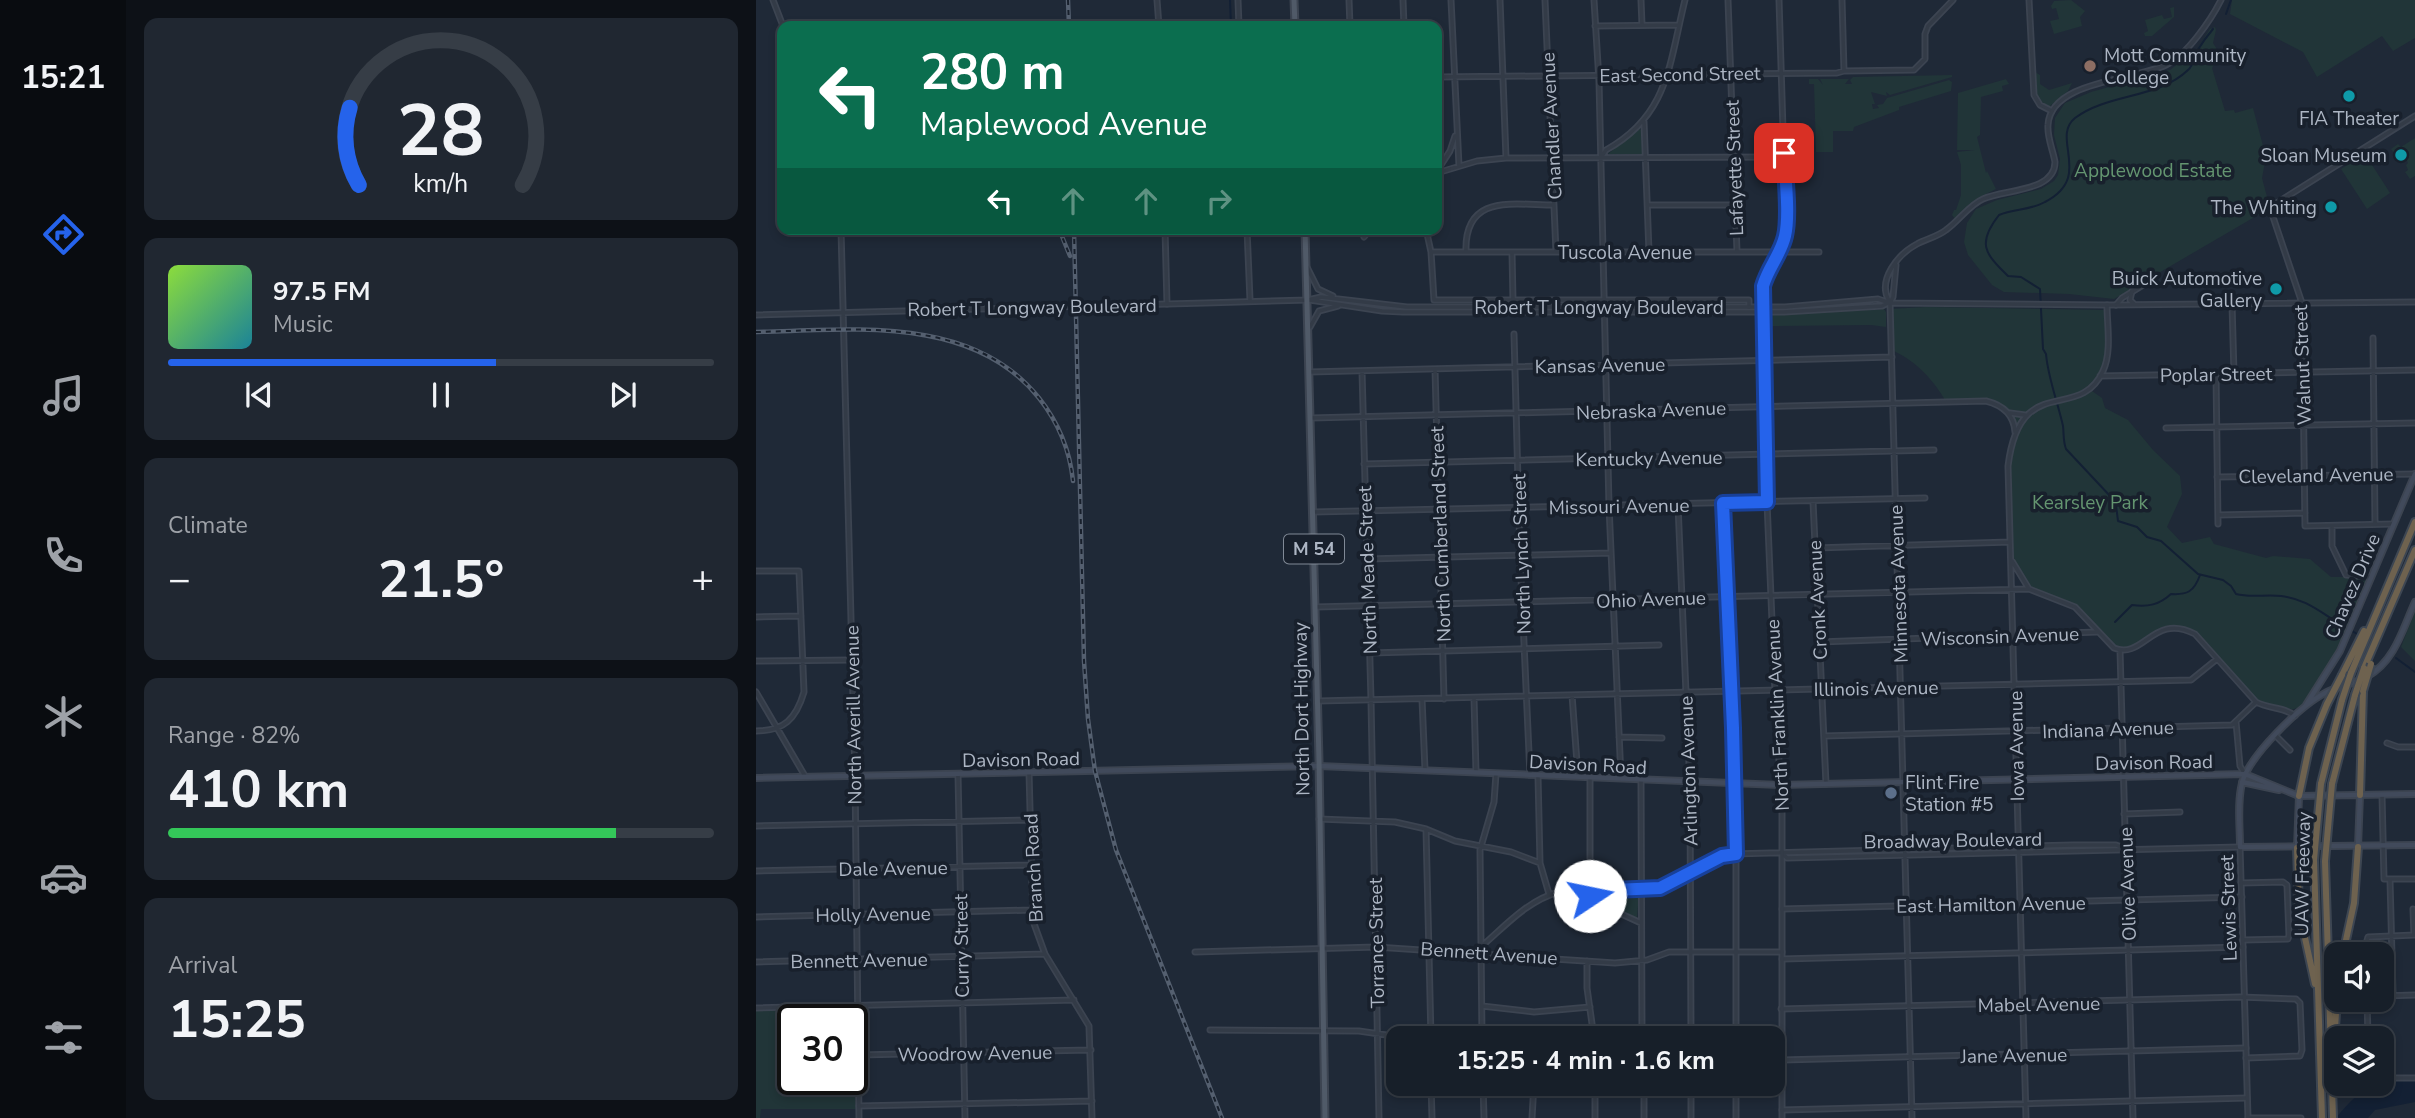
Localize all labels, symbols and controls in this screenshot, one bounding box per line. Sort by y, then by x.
text: 280 m [920,39,1064,106]
place label: Mott Community College [2104,43,2246,91]
icon: left [805,49,896,140]
street label: Chandler Avenue [1535,52,1569,200]
text: 15:21 [21,56,105,99]
marker: Mott Community College [2082,58,2098,74]
street label: East Second Street [1599,61,1761,89]
text: 28 [397,81,485,181]
marker: FIA Theater [2341,88,2357,104]
street label: Lafayette Street [1720,99,1750,236]
text: Maplewood Avenue [920,103,1207,146]
place label: FIA Theater [2299,106,2399,132]
pin [1754,123,1814,183]
icon: arrive [1765,134,1803,172]
place label: Sloan Museum [2260,143,2387,169]
marker: Sloan Museum [2393,147,2409,163]
park label: Applewood Estate [2074,158,2232,184]
text: km/h [413,167,469,201]
icon: left [981,182,1019,220]
icon: ahead [1054,182,1092,220]
icon: ahead [1127,182,1165,220]
icon: right [1200,182,1238,220]
place label: The Whiting [2211,195,2317,221]
marker: The Whiting [2323,199,2339,215]
icon: directions [39,210,88,259]
street label: Tuscola Avenue [1558,240,1692,266]
place label: Buick Automotive Gallery [2112,266,2262,314]
text: 97.5 FM [273,274,370,309]
marker: Buick Automotive Gallery [2268,281,2284,297]
street label: Robert T Longway Boulevard [907,293,1157,323]
street label: Robert T Longway Boulevard [1474,295,1724,321]
street label: Walnut Street [2288,304,2318,426]
text: Music [273,309,333,340]
street label: Kansas Avenue [1534,352,1666,380]
street label: Poplar Street [2160,361,2273,389]
icon: music [39,371,88,420]
icon: previous [240,376,278,414]
icon: pause [422,376,460,414]
icon: next [604,376,642,414]
street label: Nebraska Avenue [1576,395,1727,427]
street label: North Cumberland Street [1424,425,1458,642]
street label: Kentucky Avenue [1575,445,1723,473]
street label: Cleveland Avenue [2238,462,2394,490]
street label: North Lynch Street [1506,473,1538,635]
street label: North Meade Street [1352,485,1384,655]
park label: Kearsley Park [2032,490,2148,516]
street label: Missouri Avenue [1548,493,1690,521]
street label: Minnesota Avenue [1883,504,1915,663]
text: Climate [168,510,248,541]
street label: Chavez Drive [2319,530,2387,643]
icon: phone [39,531,88,580]
road number: M 54 [1284,534,1344,564]
street label: Cronk Avenue [1802,539,1834,660]
text: 21.5° [378,544,504,615]
text: − [168,554,191,605]
text: + [691,554,714,605]
street label: Ohio Avenue [1596,585,1706,615]
street label: North Franklin Avenue [1760,618,1796,811]
street label: Wisconsin Avenue [1920,621,2080,653]
street label: North Dort Highway [1287,622,1317,796]
street label: North Averill Avenue [839,625,869,805]
street label: Illinois Avenue [1813,675,1939,703]
street label: Iowa Avenue [2003,690,2031,802]
icon: climate [39,692,88,741]
street label: Arlington Avenue [1673,696,1705,846]
street label: Indiana Avenue [2042,715,2174,745]
text: Range · 82% [168,720,300,751]
street label: Davison Road [962,746,1080,774]
street label: Davison Road [1528,749,1647,781]
street label: Davison Road [2095,749,2213,777]
text: 410 km [168,754,349,825]
place label: Flint Fire Station #5 [1905,770,1993,818]
marker: Flint Fire Station #5 [1883,785,1899,801]
street label: UAW Freeway [2289,811,2317,937]
street label: Branch Road [1018,813,1050,923]
street label: Broadway Boulevard [1863,826,2043,856]
street label: Olive Avenue [2113,827,2143,941]
icon: car [39,853,88,902]
street label: Lewis Street [2214,854,2244,962]
street label: Dale Avenue [838,855,948,883]
position arrow [1553,859,1627,933]
street label: Torrance Street [1363,877,1391,1008]
street label: East Hamilton Avenue [1896,890,2086,920]
street label: Curry Street [948,893,976,998]
street label: Holly Avenue [815,901,931,929]
street label: Bennett Avenue [1420,936,1558,972]
map controls [2324,942,2394,1096]
button: sound [2324,942,2394,1012]
street label: Bennett Avenue [790,947,928,975]
text: Arrival [168,950,237,981]
text: 15:25 [168,984,306,1055]
street label: Mabel Avenue [1977,991,2101,1019]
speed limit sign: 30 [777,1004,868,1095]
icon: filters [39,1013,88,1062]
button: layers [2324,1026,2394,1096]
street label: Woodrow Avenue [897,1040,1053,1068]
street label: Jane Avenue [1959,1042,2068,1070]
text: 15:25 · 4 min · 1.6 km [1456,1043,1715,1078]

